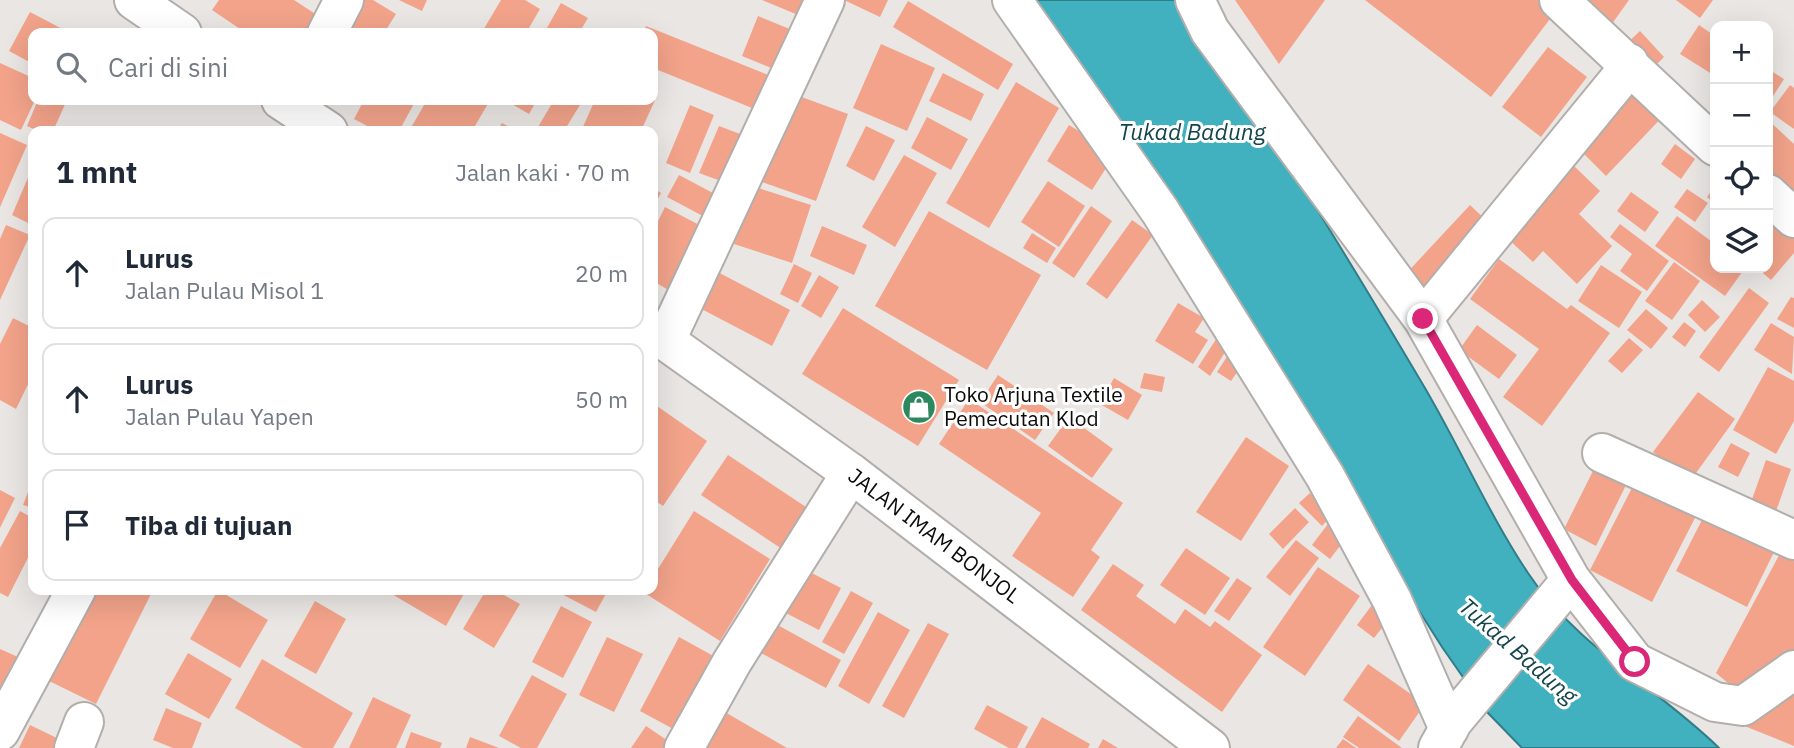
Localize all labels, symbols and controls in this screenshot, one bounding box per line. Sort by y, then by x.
map controls [1710,21,1773,273]
button: + [1710,21,1773,84]
search box [28,28,658,105]
icon: search [52,48,90,86]
text: Cari di sini [108,50,228,84]
button: − [1710,84,1773,147]
water label: Tukad Badung [1118,116,1267,146]
button: locate [1710,147,1773,210]
text: 1 mnt [56,152,137,191]
text: Jalan kaki · 70 m [455,157,630,187]
button: layers [1710,210,1773,273]
text: Lurus [125,241,193,275]
icon: ahead [58,254,96,292]
text: 20 m [575,258,628,288]
text: Jalan Pulau Misol 1 [125,275,324,305]
route end [1407,303,1438,334]
text: Lurus [125,367,193,401]
icon: ahead [58,380,96,418]
place label: Toko Arjuna Textile Pemecutan Klod [944,380,1123,432]
text: 50 m [575,384,628,414]
shop icon: Toko Arjuna Textile Pemecutan Klod [900,388,938,426]
text: Jalan Pulau Yapen [125,401,314,431]
street label: JALAN IMAM BONJOL [843,461,1026,609]
icon: arrive [58,506,96,544]
text: Tiba di tujuan [125,508,292,542]
water label: Tukad Badung [1453,591,1585,711]
route start [1619,646,1650,677]

